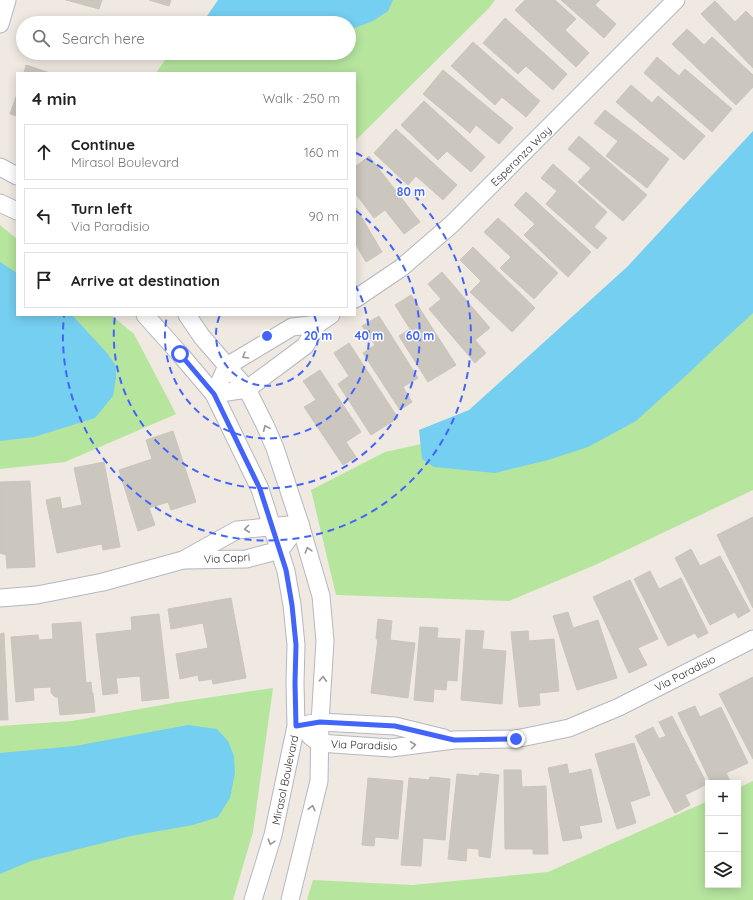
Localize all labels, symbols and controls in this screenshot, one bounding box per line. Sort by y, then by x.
search box [16,16,356,60]
icon: search [30,27,52,49]
text: Search here [62,29,145,48]
text: 4 min [32,88,77,109]
text: Walk · 250 m [263,90,340,106]
street label: Esperanza Way [488,123,554,189]
text: Continue [71,135,135,154]
icon: ahead [33,141,55,163]
text: 160 m [304,144,339,160]
text: Mirasol Boulevard [71,154,179,170]
text: 80 m [397,184,425,199]
text: Turn left [71,199,133,218]
icon: left [33,205,55,227]
text: 90 m [309,208,339,224]
text: Via Paradisio [71,218,150,234]
icon: arrive [33,269,55,291]
text: Arrive at destination [71,271,220,290]
text: 20 m [304,328,332,343]
text: 40 m [355,328,383,343]
text: 60 m [406,328,434,343]
centre of rings [260,329,274,343]
route start [171,345,189,363]
one-way arrow [242,351,249,358]
one-way arrow [263,424,271,432]
one-way arrow [244,524,250,533]
one-way arrow [304,547,313,554]
street label: Via Capri [203,550,251,566]
street label: Via Paradisio [652,652,718,694]
one-way arrow [319,676,328,682]
route end [507,730,525,748]
street label: Mirasol Boulevard [269,734,301,826]
street label: Via Paradisio [331,737,398,753]
one-way arrow [410,741,416,750]
map controls [705,780,741,888]
button: + [705,780,741,816]
one-way arrow [307,804,316,811]
button: − [705,816,741,852]
one-way arrow [267,838,276,845]
button: layers [705,852,741,888]

